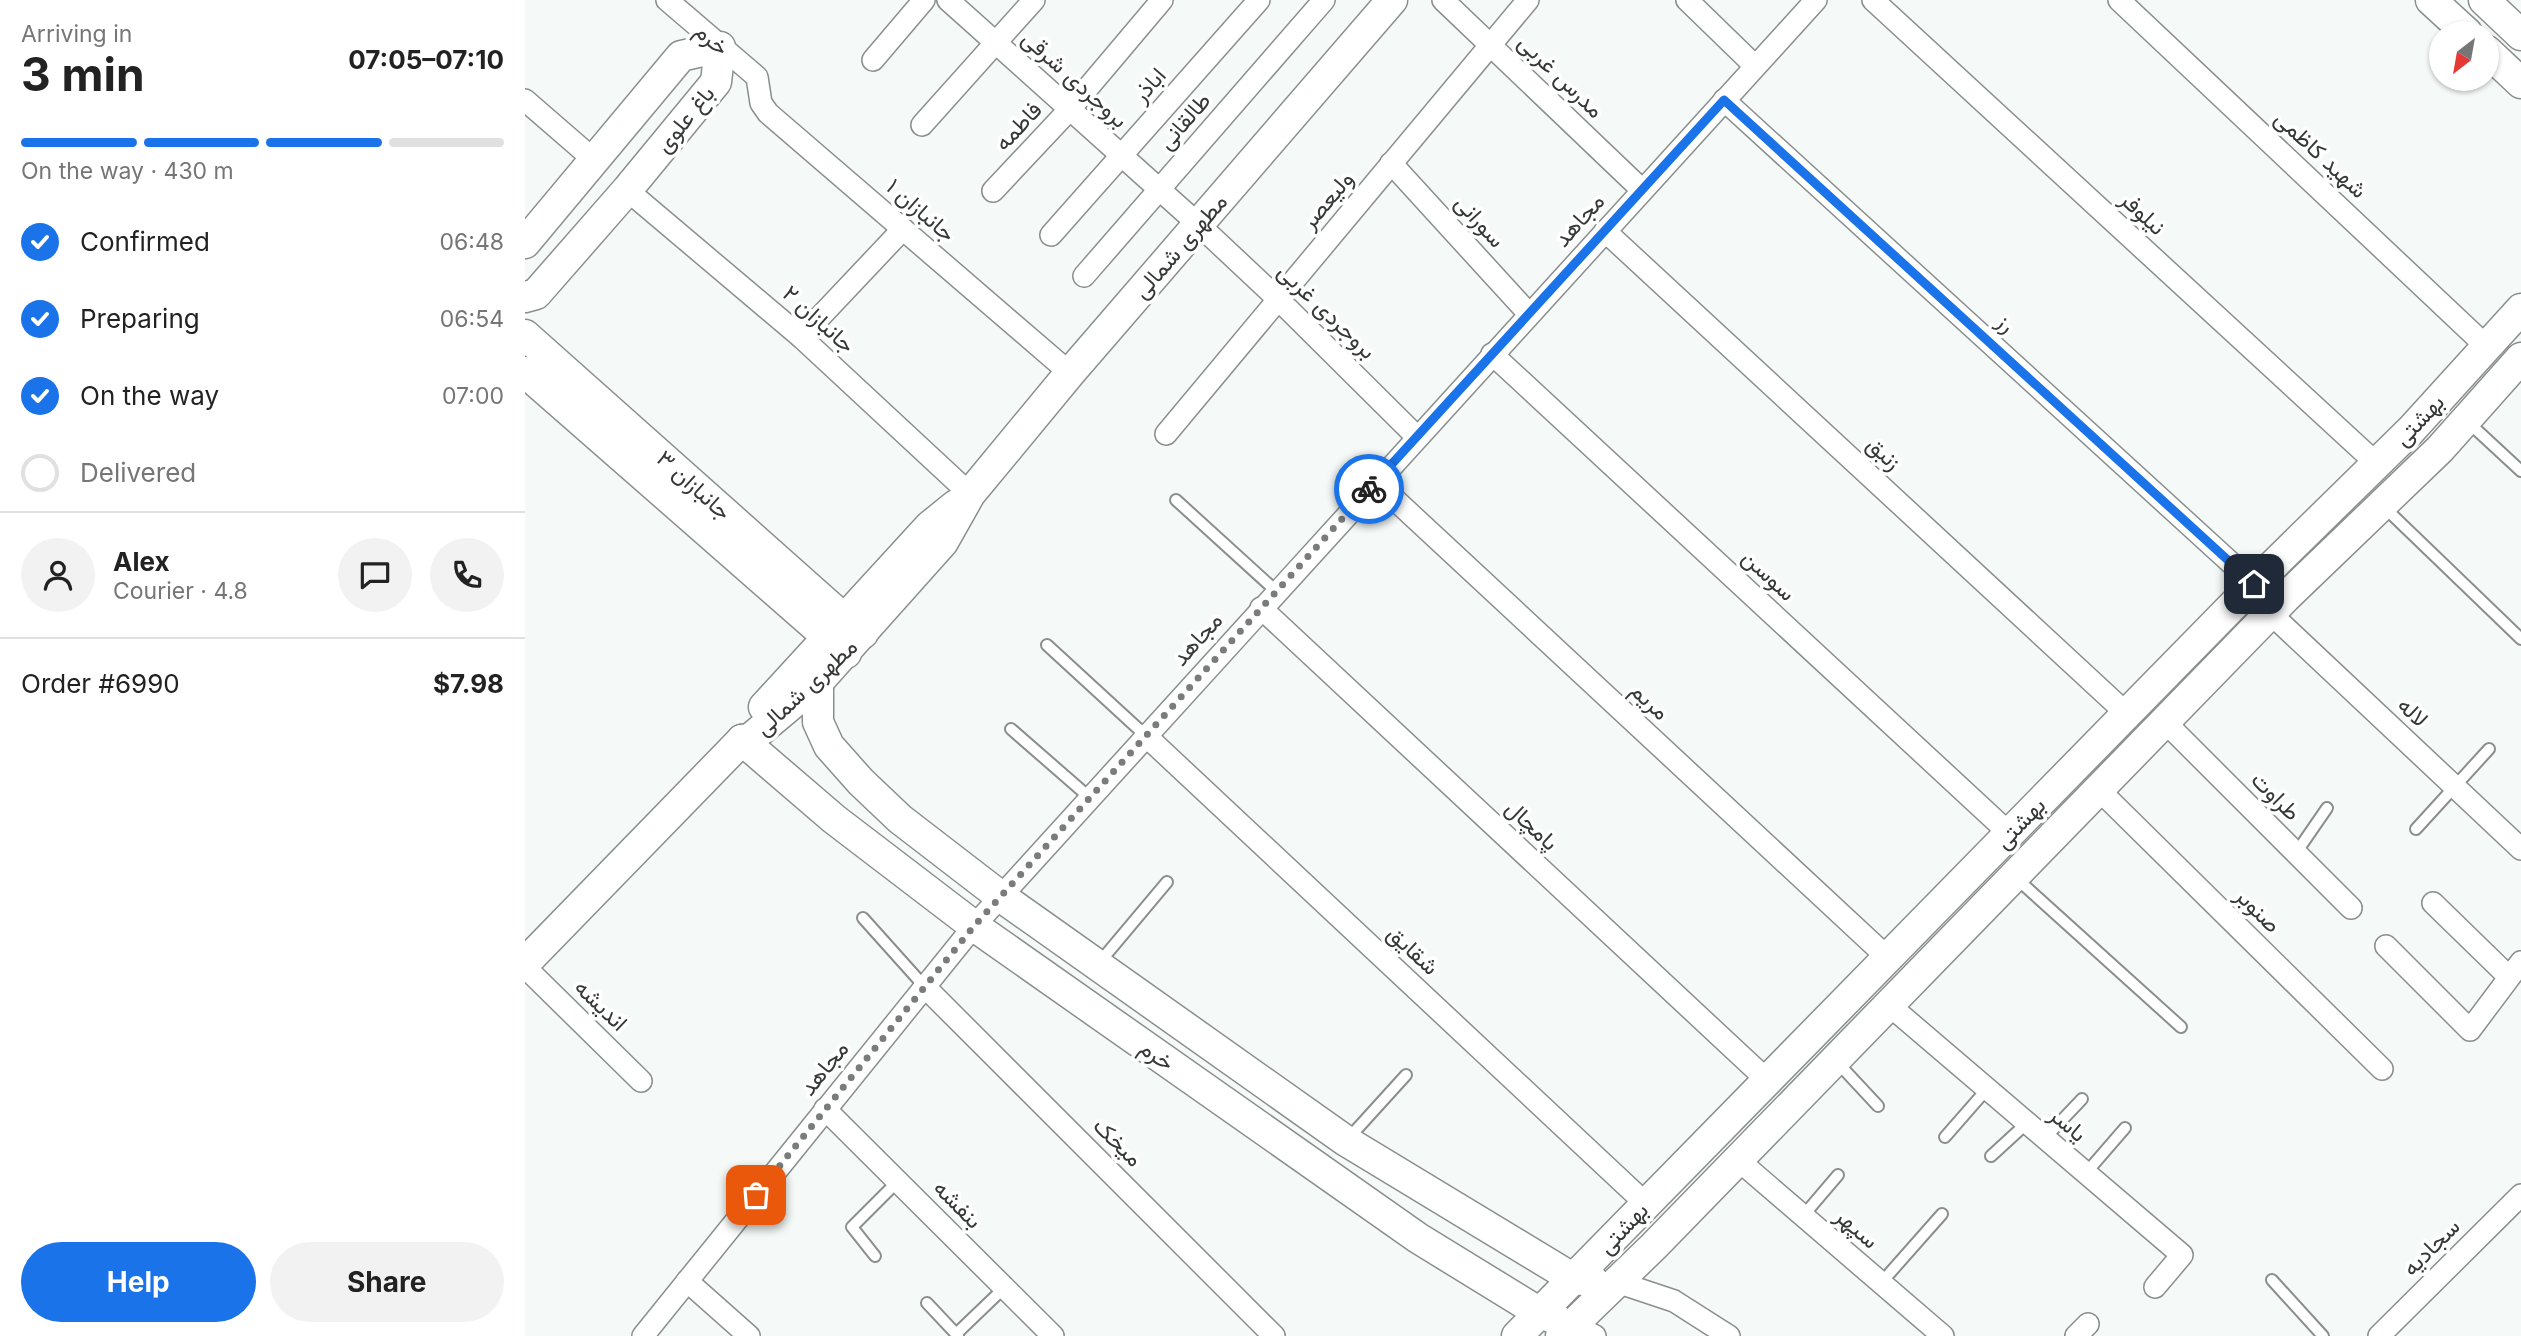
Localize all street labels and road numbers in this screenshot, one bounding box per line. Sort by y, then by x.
street label: خرم [689,17,735,62]
street label: بروجردی شرقی [1016,24,1134,135]
street label: مدرس غربی [1512,28,1610,124]
street label: اباذر [1126,62,1172,110]
street label: باغ علوی [650,80,722,159]
street label: طالقانی [1152,87,1216,155]
street label: فاطمه [988,96,1048,156]
street label: شهید کاظمی [2268,104,2373,205]
street label: ولیعصر [1294,165,1360,236]
street label: جانبازان ۱ [880,172,961,248]
street label: نیلوفر [2113,184,2172,242]
street label: مطهری شمالی [1127,188,1234,305]
street label: مجاهد [1548,188,1610,252]
street label: سورانی [1448,189,1511,254]
street label: بروجردی غربی [1271,257,1382,366]
street label: جانبازان ۲ [776,279,861,359]
street label: رز [1989,307,2021,339]
street label: بهشتی [2388,388,2451,452]
street label: زنبق [1860,430,1907,477]
street label: جانبازان ۳ [650,444,737,527]
street label: سوسن [1736,543,1802,607]
street label: مجاهد [1166,607,1228,671]
street label: مطهری شمالی [749,633,864,742]
street label: مریم [1624,676,1675,727]
street label: لاله [2392,691,2434,733]
street label: طراوت [2245,766,2306,827]
street label: بهشتی [1989,791,2052,855]
street label: پامچال [1498,794,1564,858]
street label: صنوبر [2228,881,2287,939]
street label: شقایق [1381,919,1445,981]
street label: اندیشه [569,973,633,1037]
street label: خرم [1134,1033,1180,1078]
street label: مجاهد [794,1035,854,1101]
street label: یاسر [2042,1100,2092,1148]
street label: میخک [1088,1112,1148,1172]
street label: بنفشه [928,1174,988,1234]
street label: بهشتی [1592,1196,1655,1260]
street label: سپهر [1828,1201,1884,1256]
street label: سجادیه [2396,1212,2466,1282]

